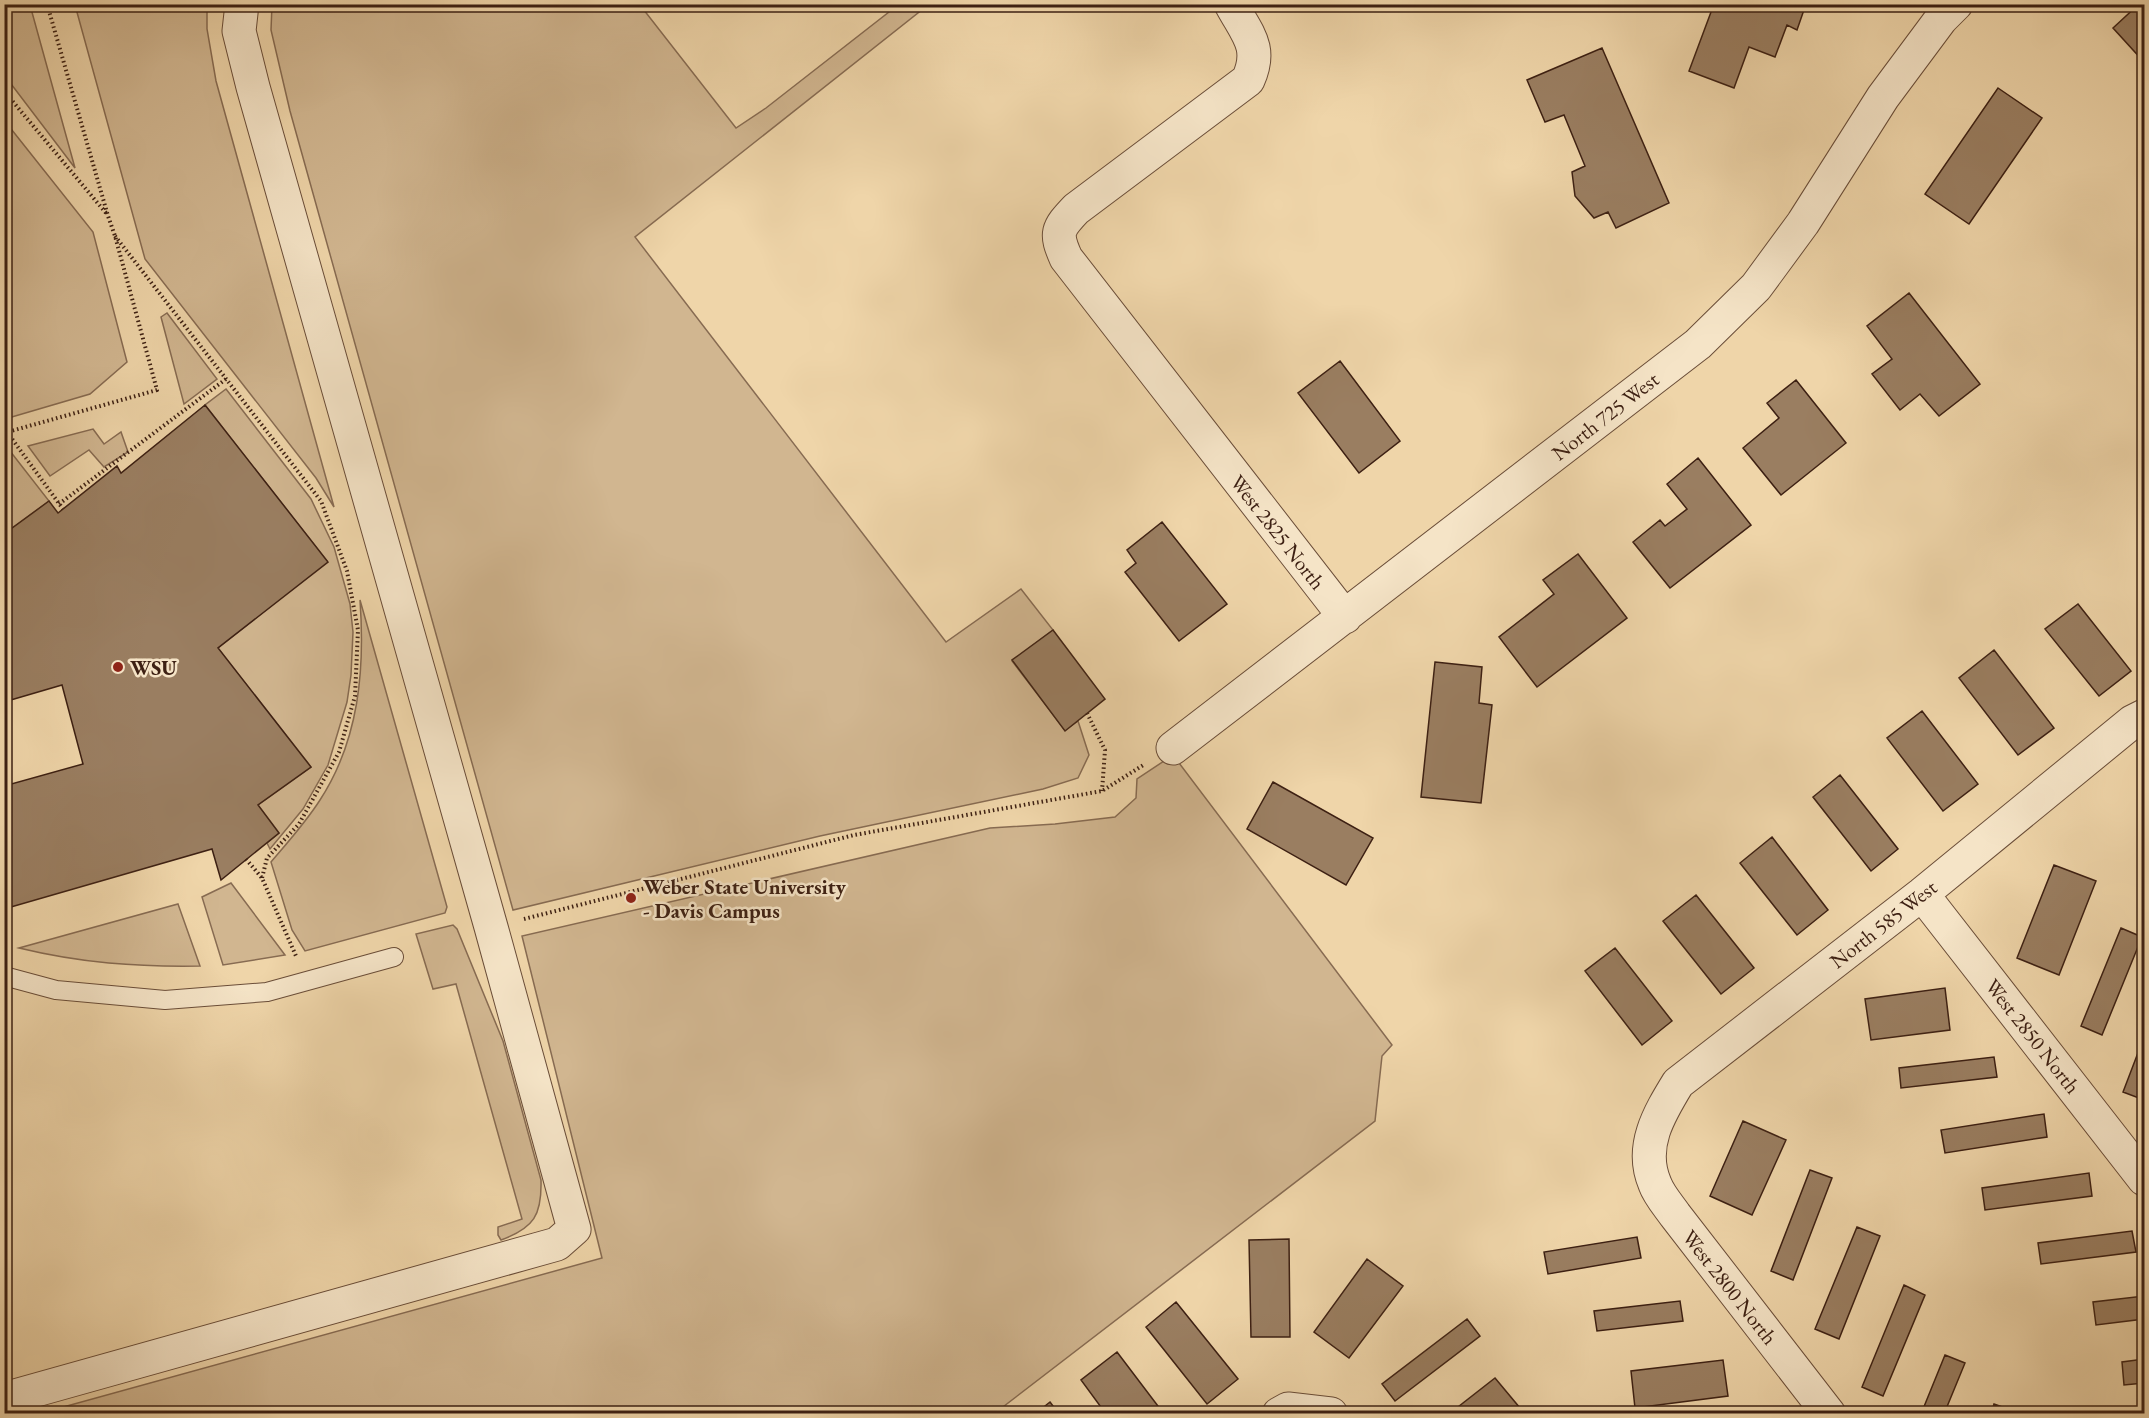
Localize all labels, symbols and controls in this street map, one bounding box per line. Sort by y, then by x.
street label: North 725 West [1546,365,1664,466]
street label: West 2825 North [1225,469,1332,595]
place label: WSU [130,654,177,681]
marker: WSU [111,660,125,674]
place label: Weber State University - Davis Campus [643,873,847,924]
street label: North 585 West [1824,873,1942,974]
marker: Weber State University - Davis Campus [624,891,638,905]
street label: West 2850 North [1980,973,2087,1099]
street label: West 2800 North [1677,1224,1784,1350]

